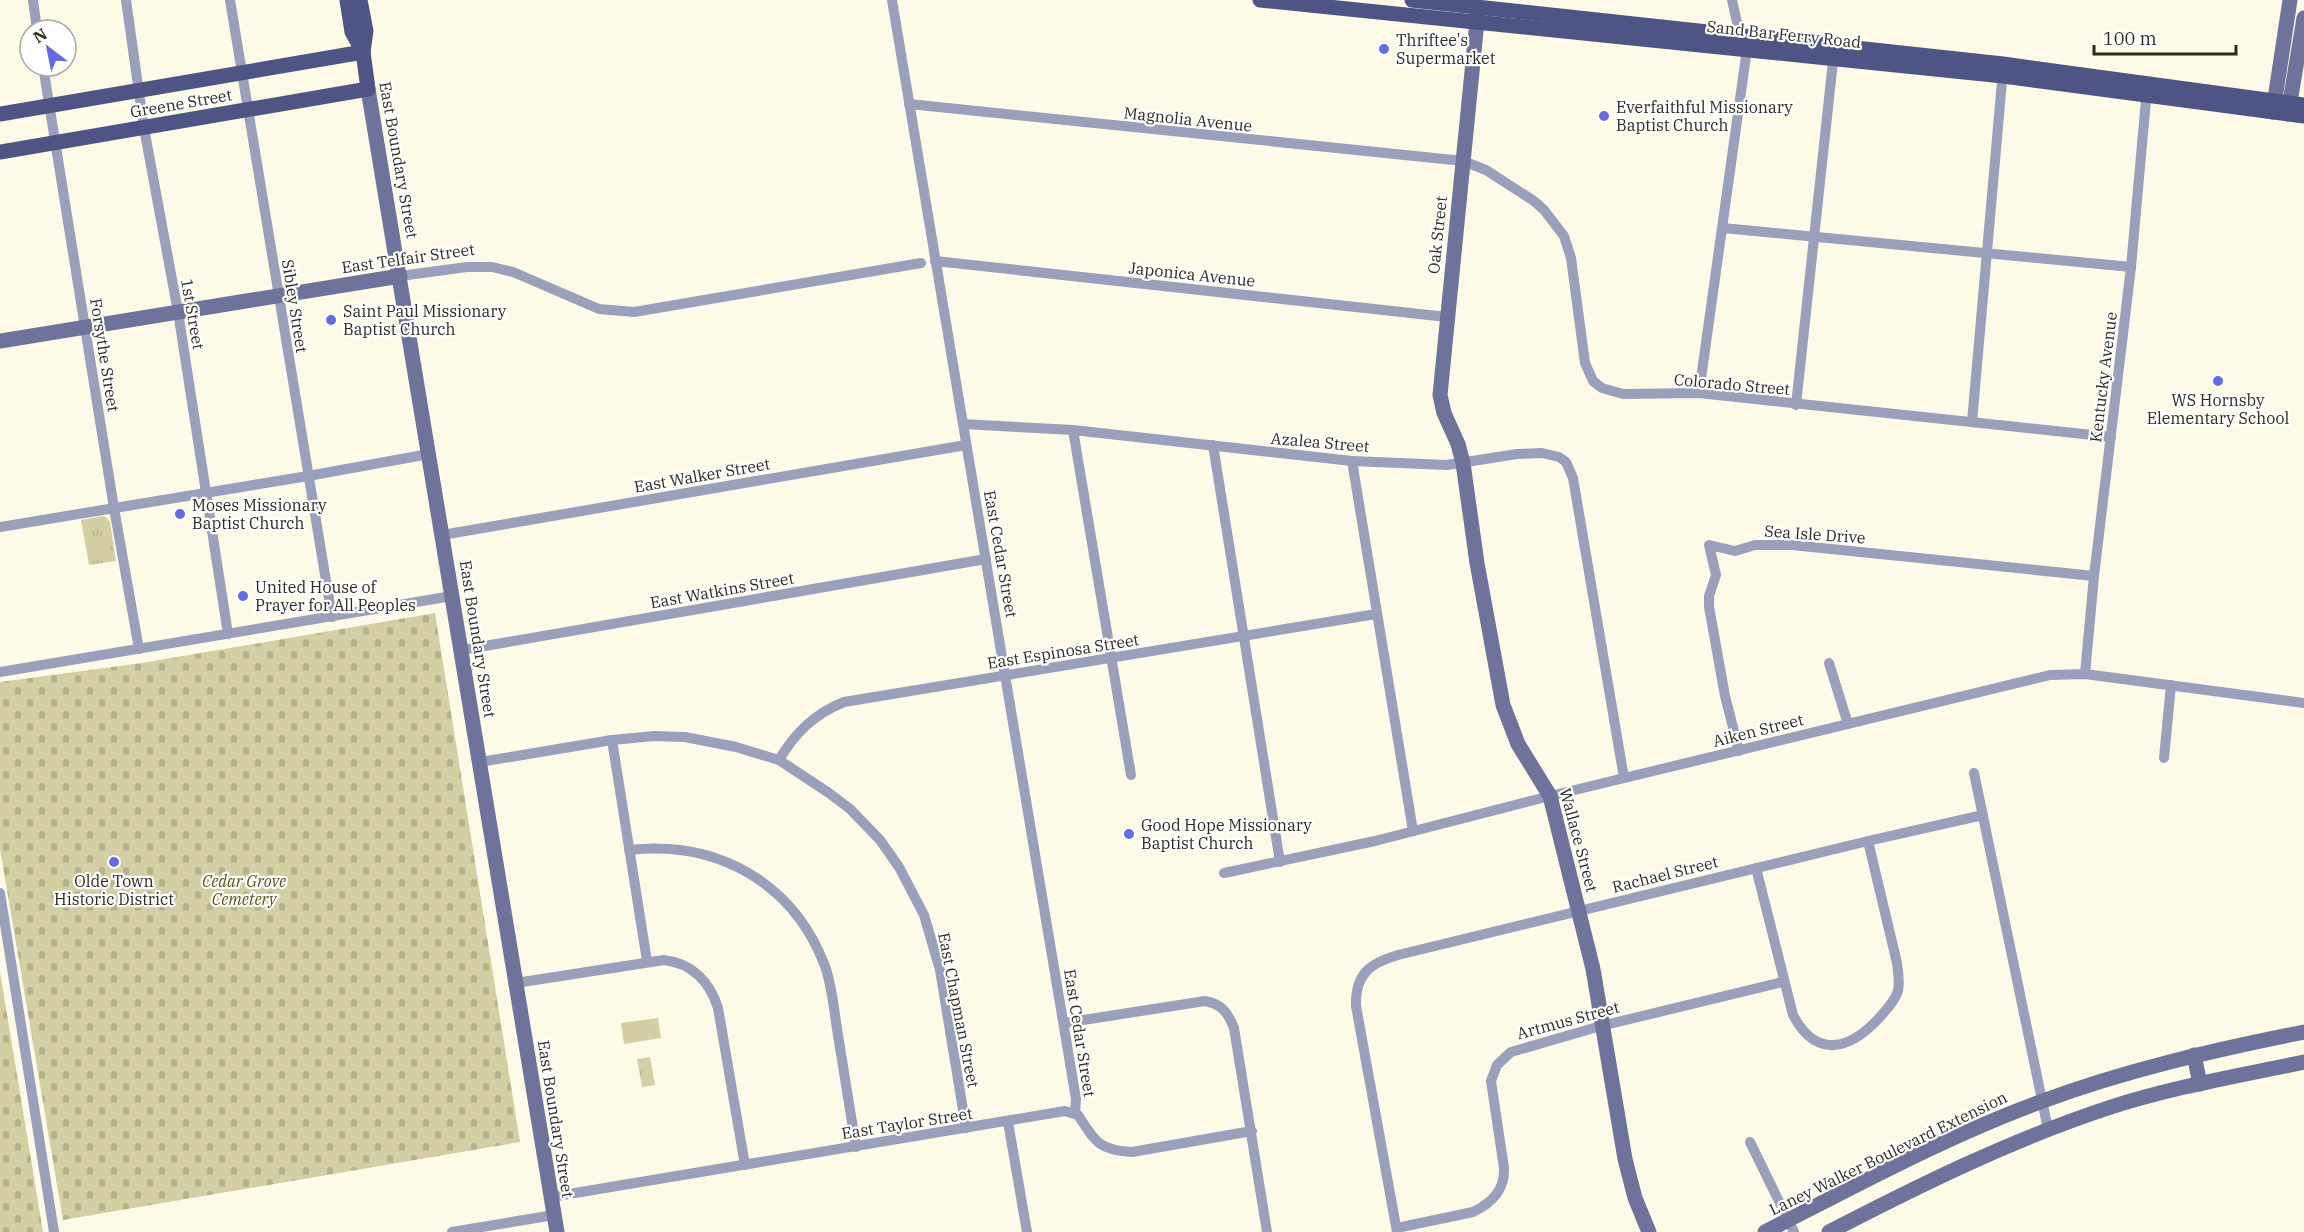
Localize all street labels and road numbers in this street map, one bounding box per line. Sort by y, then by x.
street label: Sand Bar Ferry Road [1706,16,1862,52]
street label: East Boundary Street [375,80,423,240]
street label: Greene Street [128,84,234,122]
street label: Magnolia Avenue [1123,102,1253,136]
street label: Oak Street [1423,195,1451,275]
street label: East Telfair Street [340,239,476,277]
street label: Japonica Avenue [1128,257,1256,291]
street label: Sibley Street [278,258,312,355]
street label: 1st Street [177,277,209,351]
street label: Forsythe Street [86,297,124,414]
street label: Kentucky Avenue [2085,311,2121,443]
street label: Colorado Street [1673,369,1791,399]
street label: Azalea Street [1270,428,1371,456]
street label: East Walker Street [633,453,772,497]
street label: East Cedar Street [980,489,1022,620]
street label: Sea Isle Drive [1764,520,1866,548]
street label: East Boundary Street [456,559,500,720]
street label: East Watkins Street [648,567,796,613]
street label: East Espinosa Street [986,629,1141,673]
street label: Aiken Street [1711,709,1806,751]
street label: Wallace Street [1556,786,1603,895]
street label: Rachael Street [1610,851,1720,897]
street label: East Chapman Street [934,931,984,1090]
street label: East Cedar Street [1060,968,1100,1099]
street label: Artmus Street [1514,997,1622,1043]
street label: East Boundary Street [534,1039,578,1200]
street label: Laney Walker Boulevard Extension [1766,1087,2010,1219]
street label: East Taylor Street [840,1103,974,1143]

